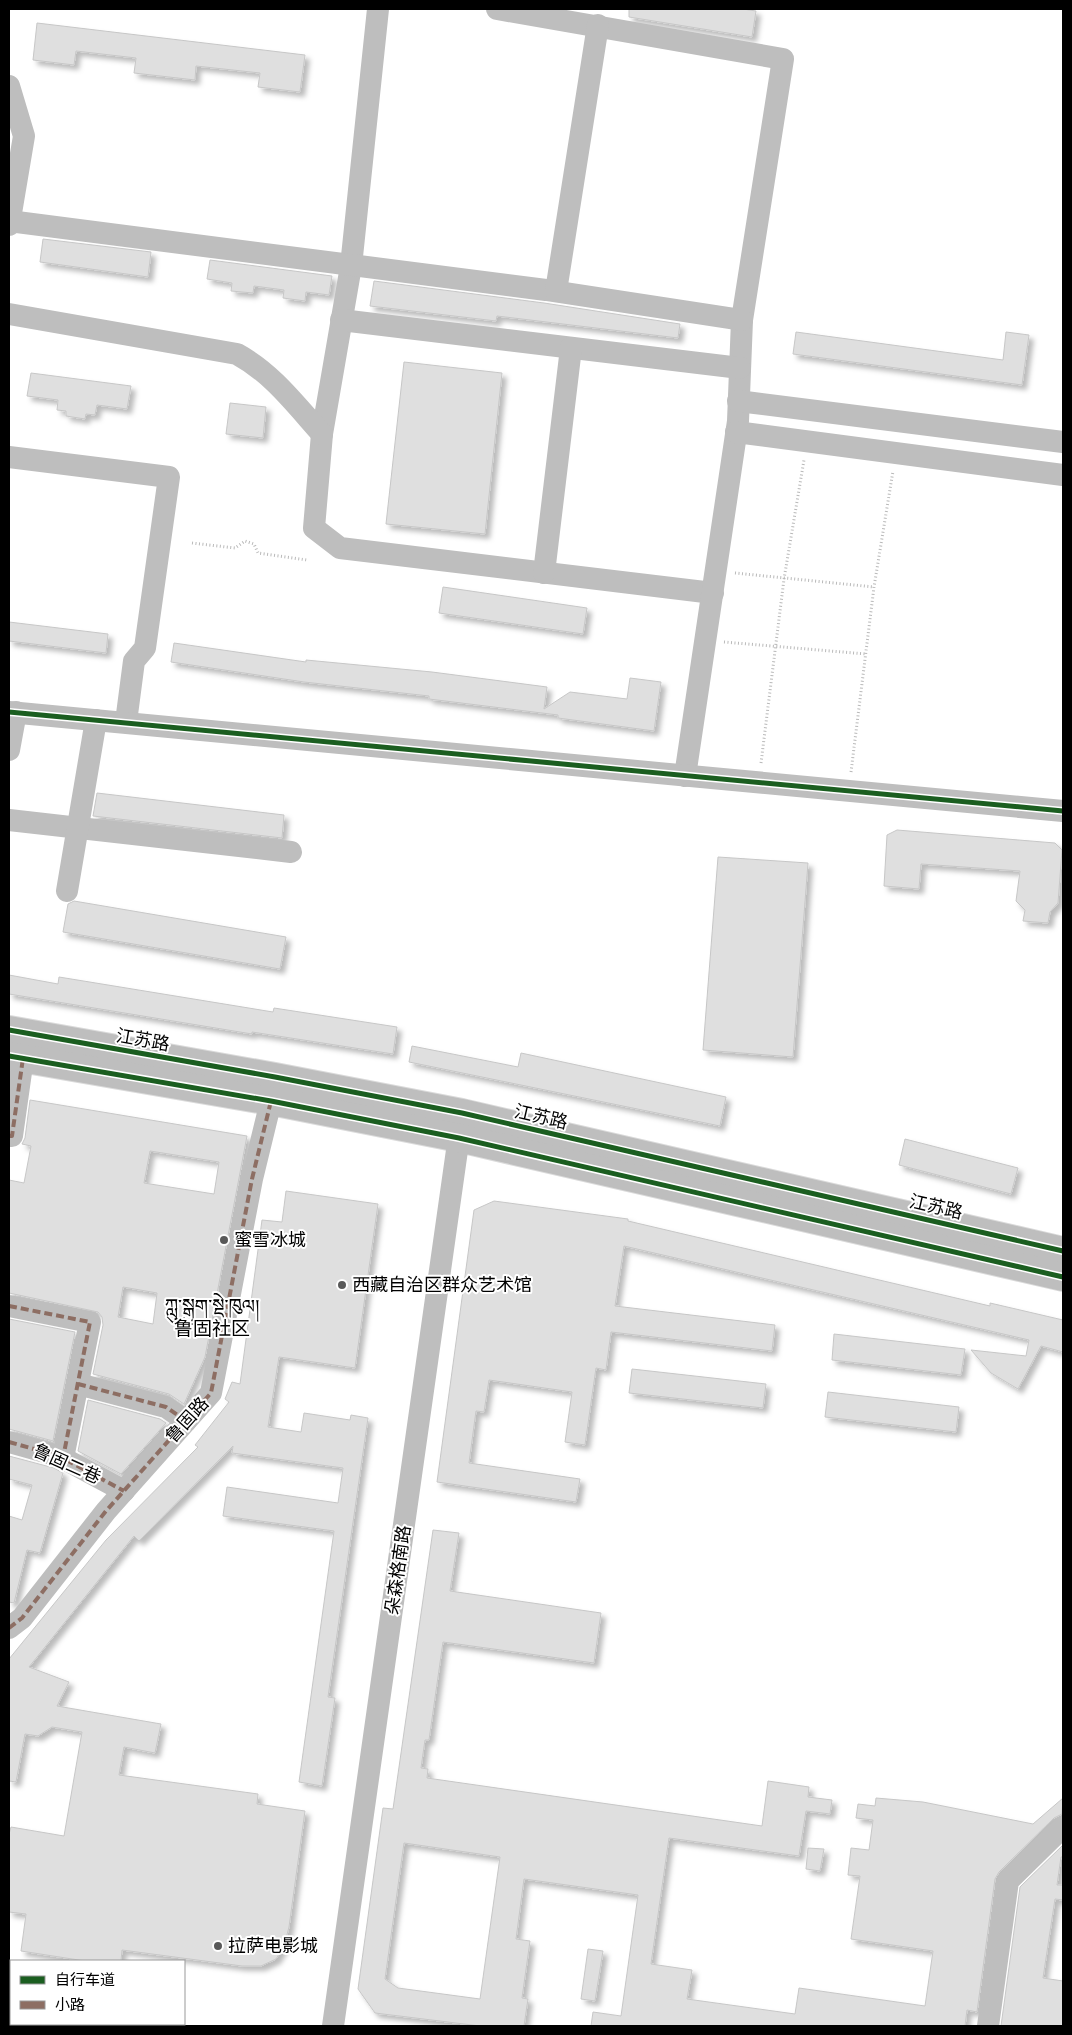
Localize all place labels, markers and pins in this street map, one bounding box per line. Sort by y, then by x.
place label: 蜜雪冰城 [234,1228,306,1253]
marker: 蜜雪冰城 [218,1234,230,1246]
place label: 西藏自治区群众艺术馆 [352,1273,532,1298]
marker: 西藏自治区群众艺术馆 [336,1279,348,1291]
place label: 拉萨电影城 [228,1934,318,1959]
marker: 拉萨电影城 [212,1940,224,1952]

